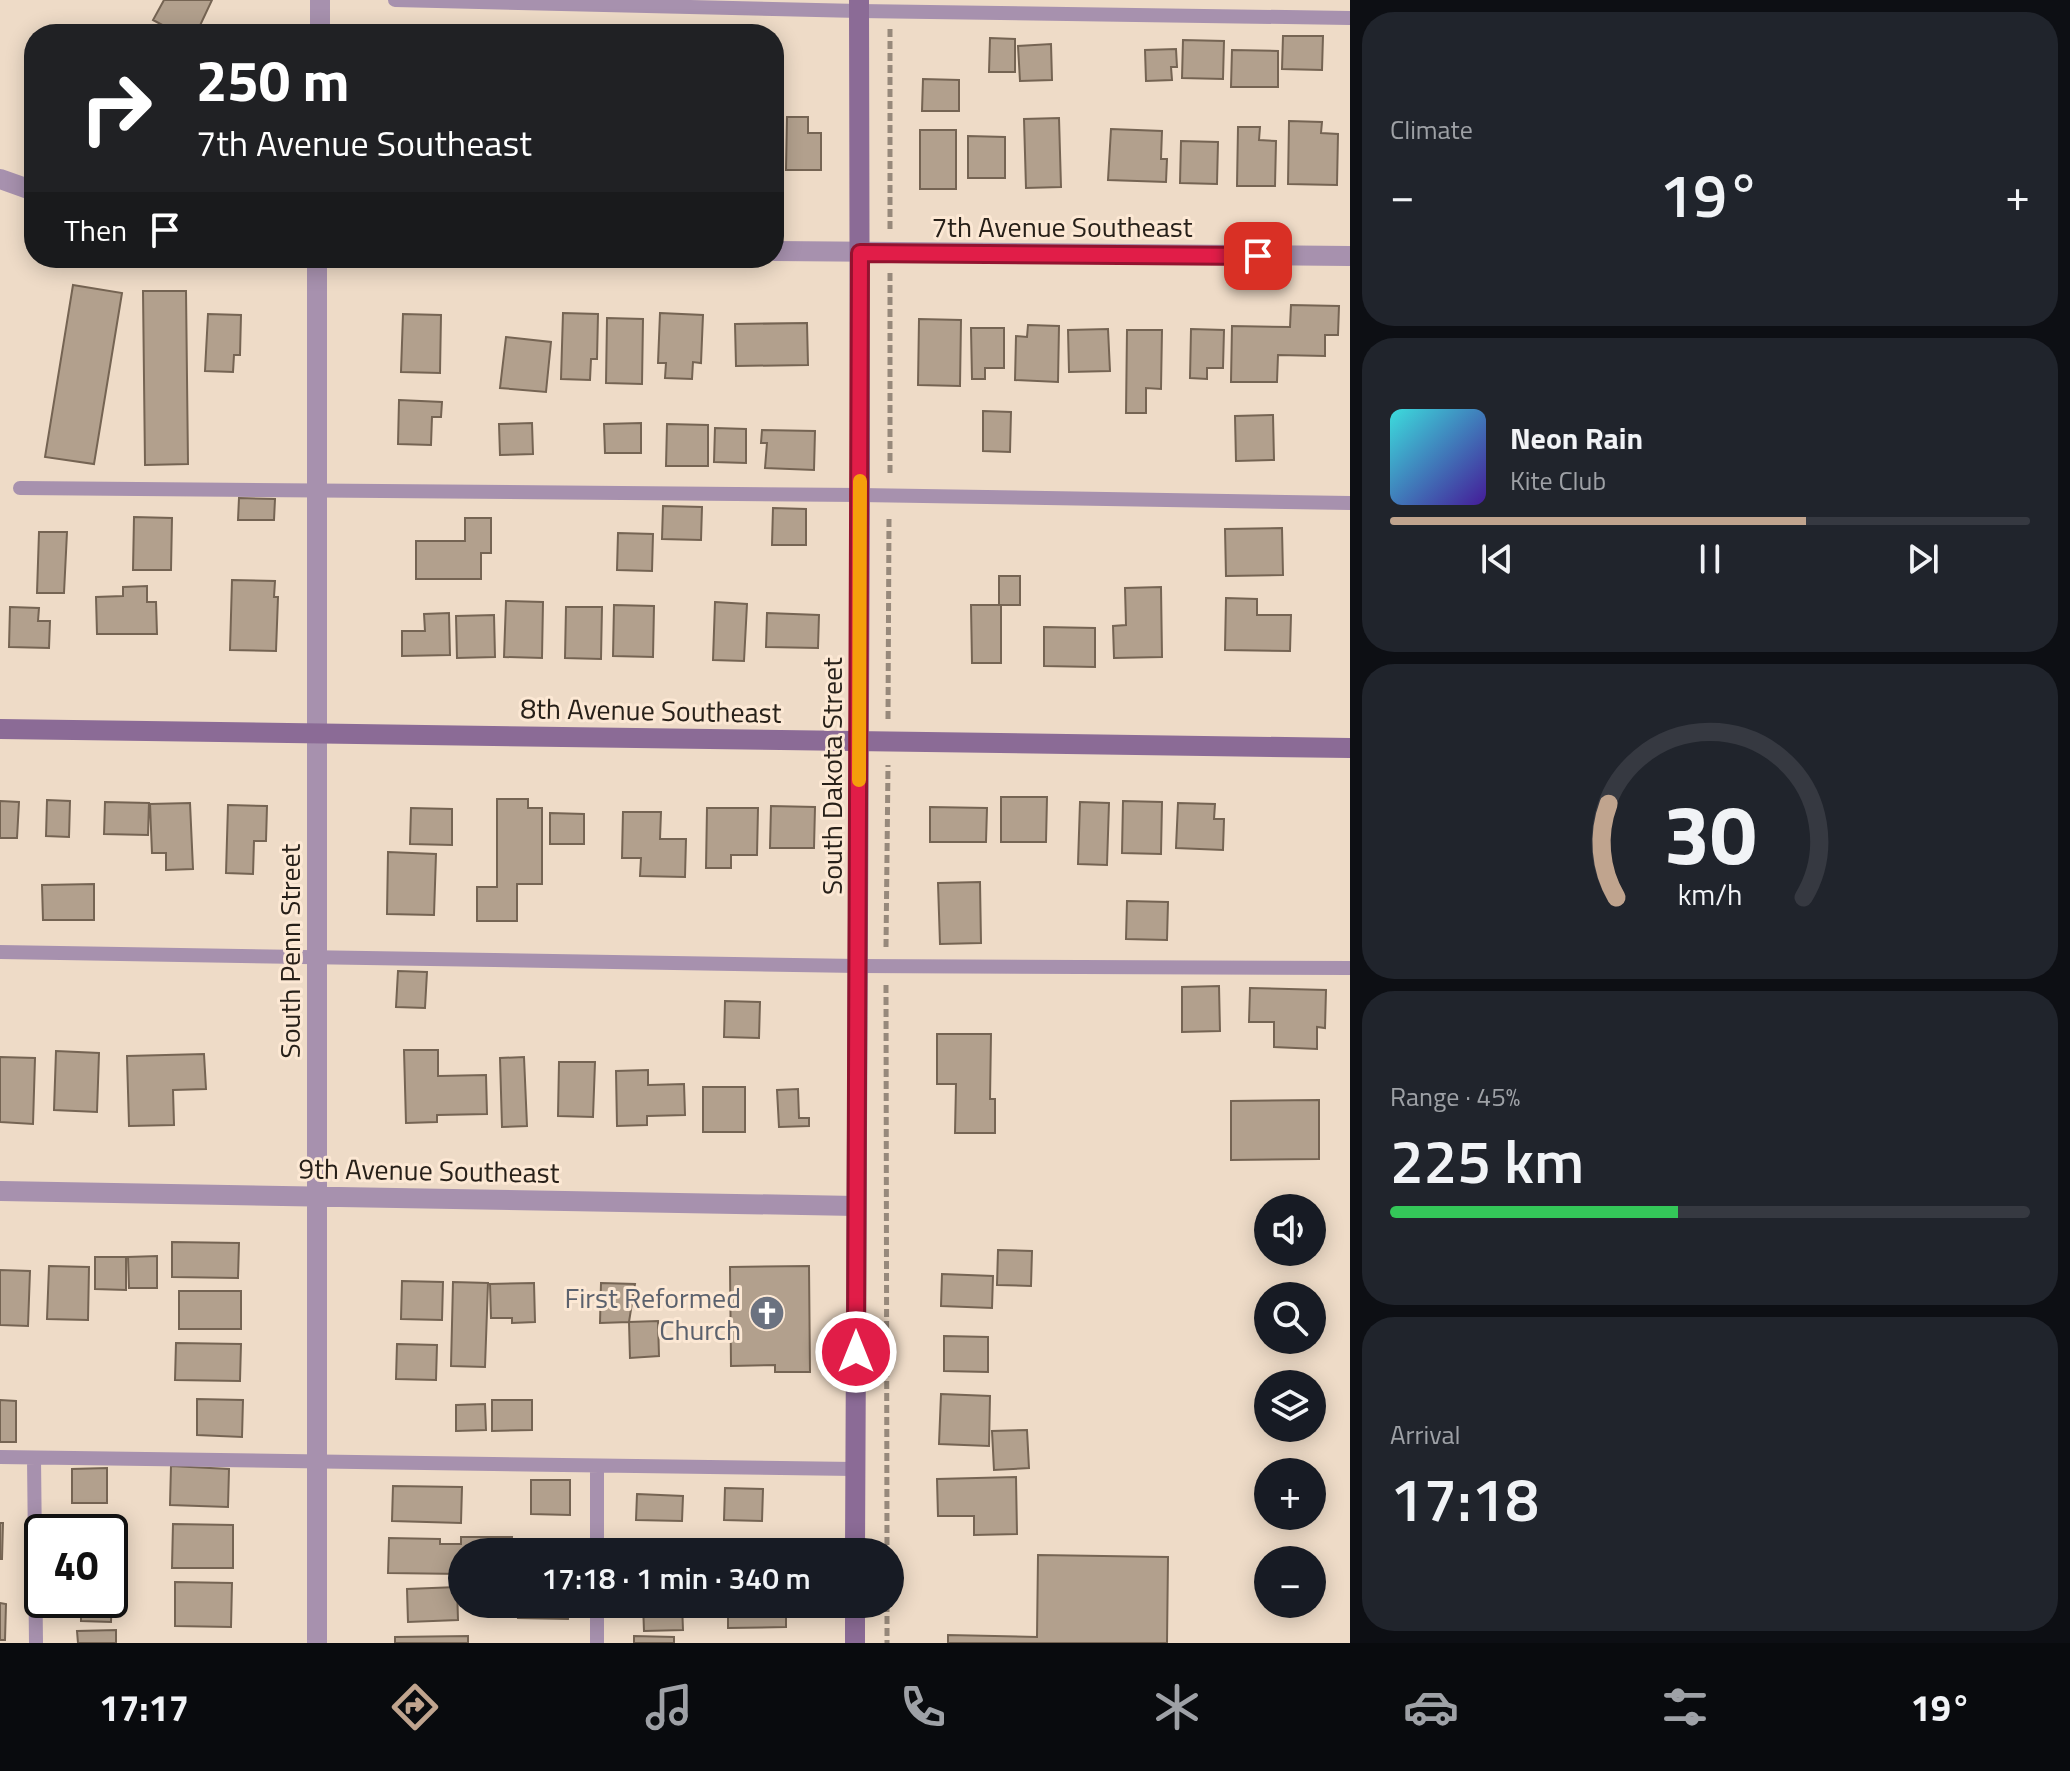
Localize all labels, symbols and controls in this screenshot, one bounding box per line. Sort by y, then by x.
text: 250 m [196,38,349,123]
icon: right [64,56,168,160]
text: Climate [1390,110,1473,149]
text: 7th Avenue Southeast [196,115,532,170]
text: 19° [1660,149,1760,240]
text: − [1390,161,1415,228]
text: + [2005,161,2030,228]
street label: 7th Avenue Southeast [931,205,1193,248]
text: Then [64,207,127,253]
icon: arrive [143,208,187,252]
pin [1224,222,1292,290]
icon: arrive [1236,234,1280,278]
text: Neon Rain [1510,415,1643,461]
text: Kite Club [1510,461,1606,500]
icon: previous [1475,537,1519,581]
icon: pause [1688,537,1732,581]
icon: next [1901,537,1945,581]
street label: South Dakota Street [810,657,853,895]
street label: 8th Avenue Southeast [520,686,782,734]
text: 30 [1663,769,1757,895]
street label: South Penn Street [268,843,311,1058]
text: km/h [1678,873,1742,916]
text: Range · 45% [1390,1077,1520,1116]
text: 225 km [1390,1115,1584,1206]
street label: 9th Avenue Southeast [298,1146,560,1194]
map controls [1254,1194,1326,1618]
button: sound [1254,1194,1326,1266]
place label: First Reformed Church [564,1276,741,1351]
button: search [1254,1282,1326,1354]
church icon: First Reformed Church [748,1294,786,1332]
position arrow [814,1310,898,1394]
button: layers [1254,1370,1326,1442]
text: Arrival [1390,1415,1461,1454]
text: 17:18 [1390,1453,1539,1544]
button: + [1254,1458,1326,1530]
speed limit sign: 40 [24,1514,128,1618]
button: − [1254,1546,1326,1618]
text: 17:18 · 1 min · 340 m [541,1555,811,1601]
icon: directions [387,1679,443,1735]
icon: music [641,1679,697,1735]
icon: phone [895,1679,951,1735]
icon: climate [1149,1679,1205,1735]
icon: car [1403,1679,1459,1735]
icon: filters [1657,1679,1713,1735]
text: 17:17 [99,1680,189,1735]
text: 19° [1911,1680,1971,1735]

